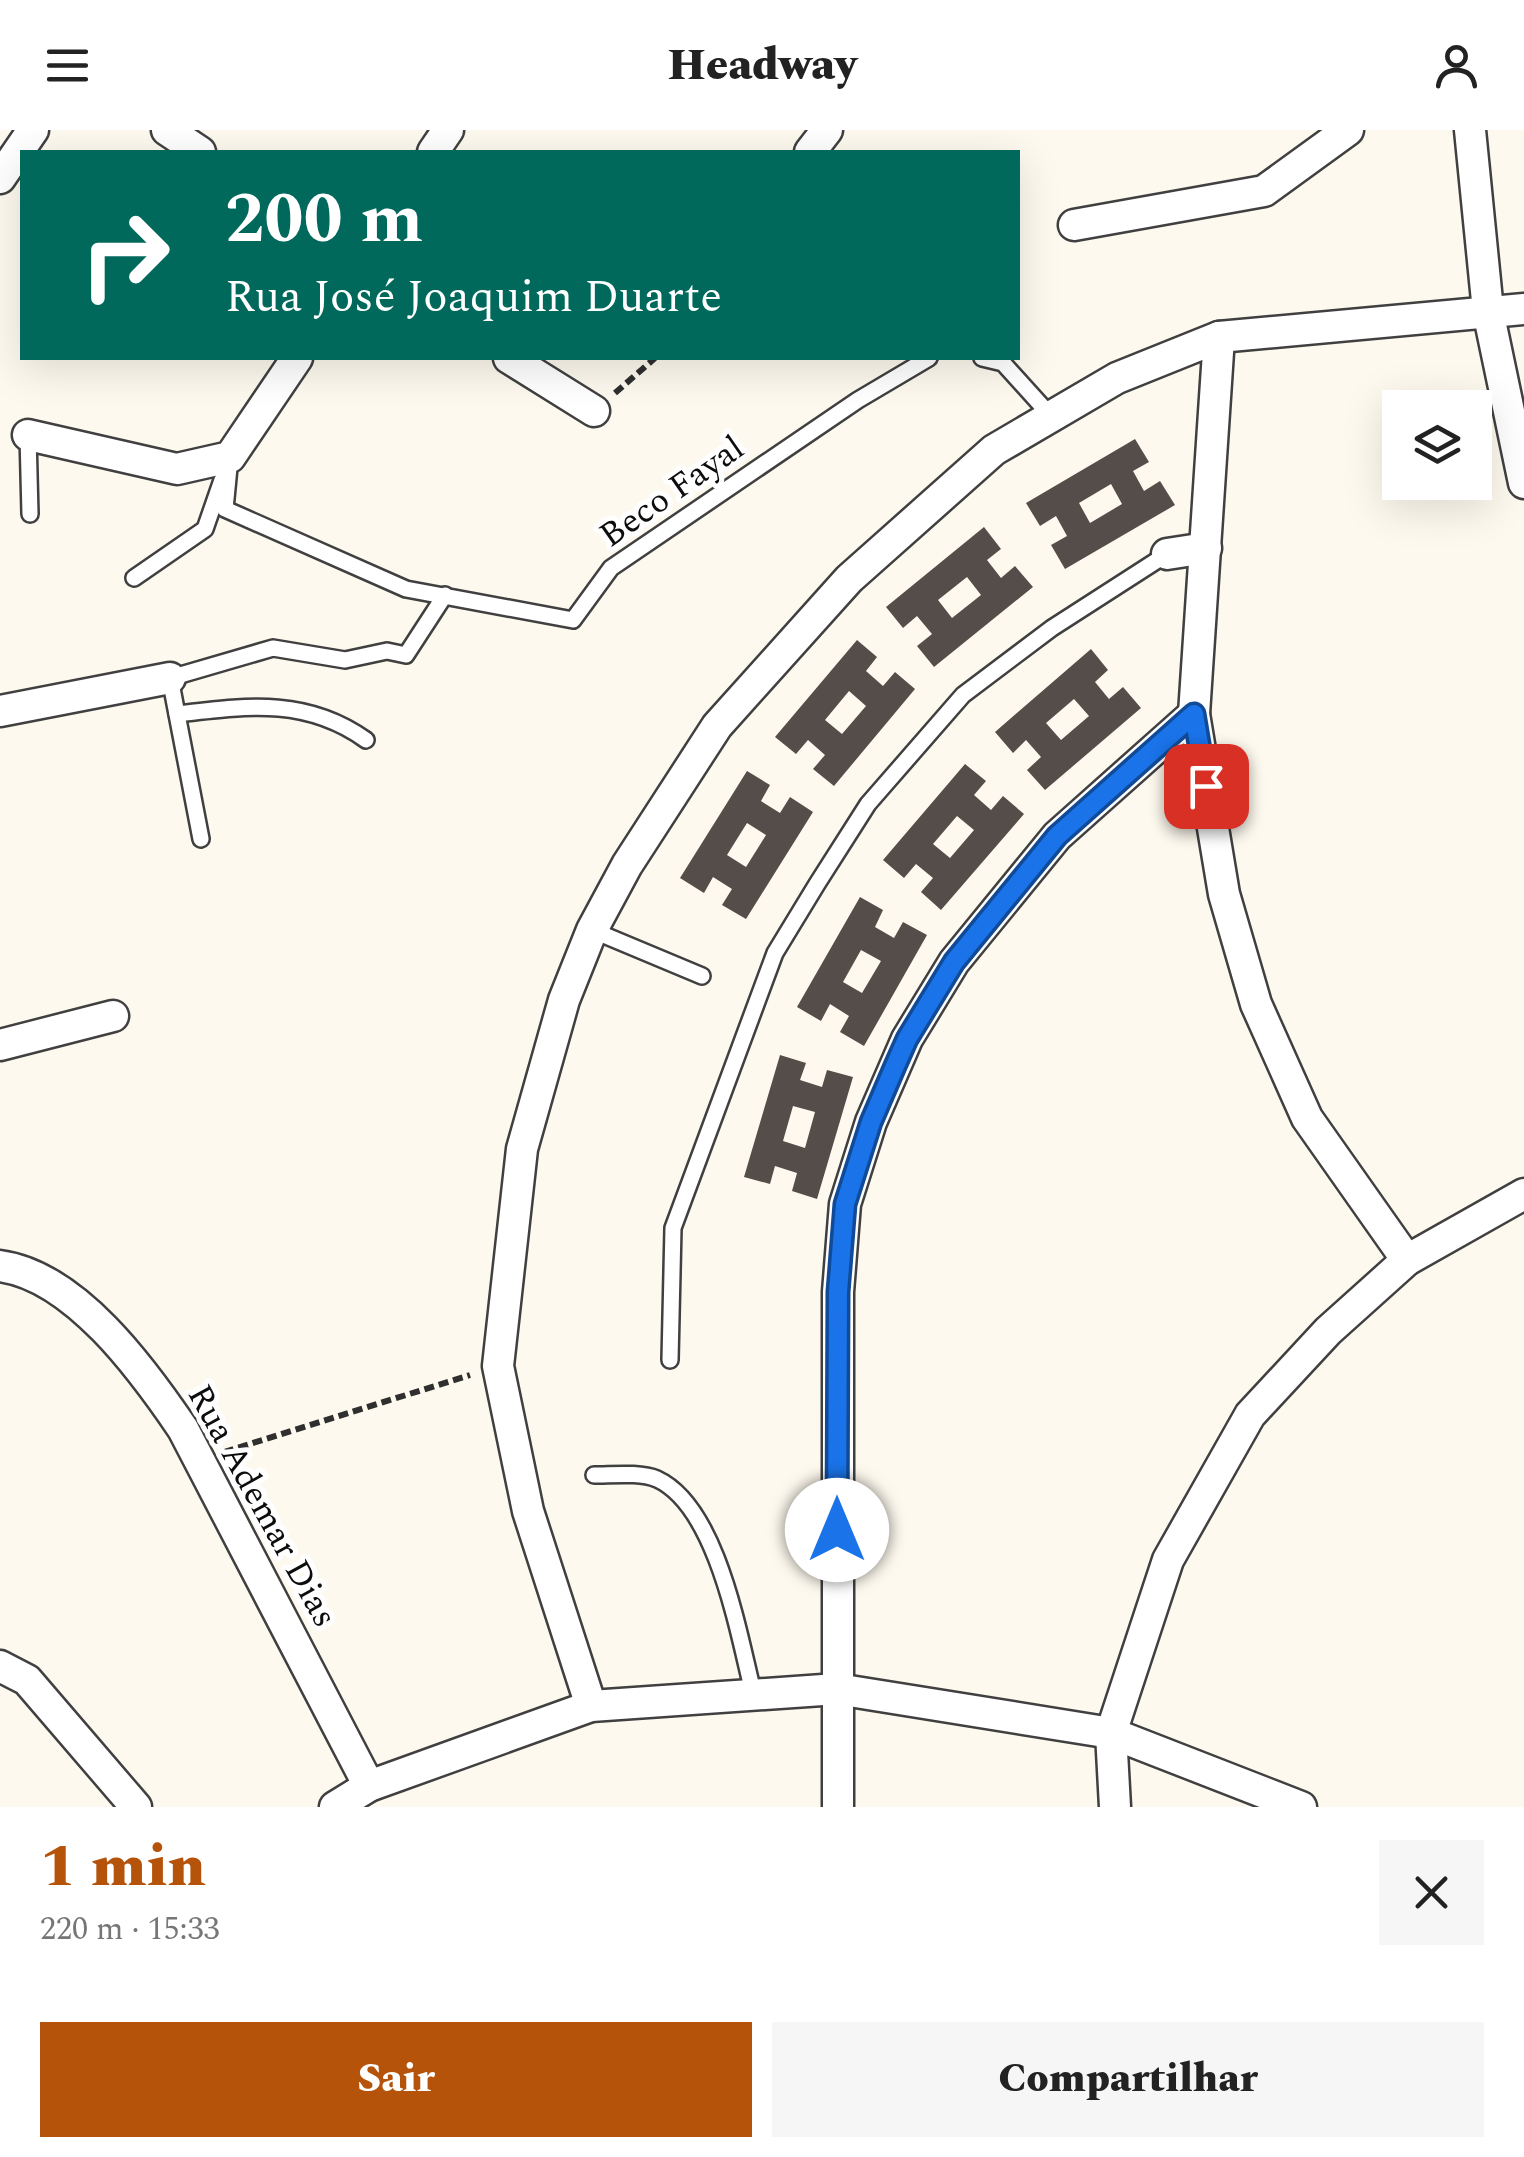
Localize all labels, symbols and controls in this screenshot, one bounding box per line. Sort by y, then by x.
text: Headway [667,31,857,100]
icon: menu [40,38,95,93]
icon: person [1429,38,1484,93]
text: 200 m [225,167,423,273]
icon: right [60,190,190,320]
text: Rua José Joaquim Duarte [225,263,722,332]
map controls [1382,390,1492,500]
button: layers [1382,390,1492,500]
street label: Beco Fayal [589,423,755,561]
pin [1164,744,1249,829]
icon: arrive [1179,759,1234,814]
street label: Rua Ademar Dias [173,1375,351,1637]
position arrow [785,1478,889,1582]
text: 1 min [40,1821,206,1913]
button: close [1379,1840,1484,1945]
text: 220 m · 15:33 [40,1905,220,1954]
button: Sair [40,2022,752,2137]
button: Compartilhar [772,2022,1484,2137]

